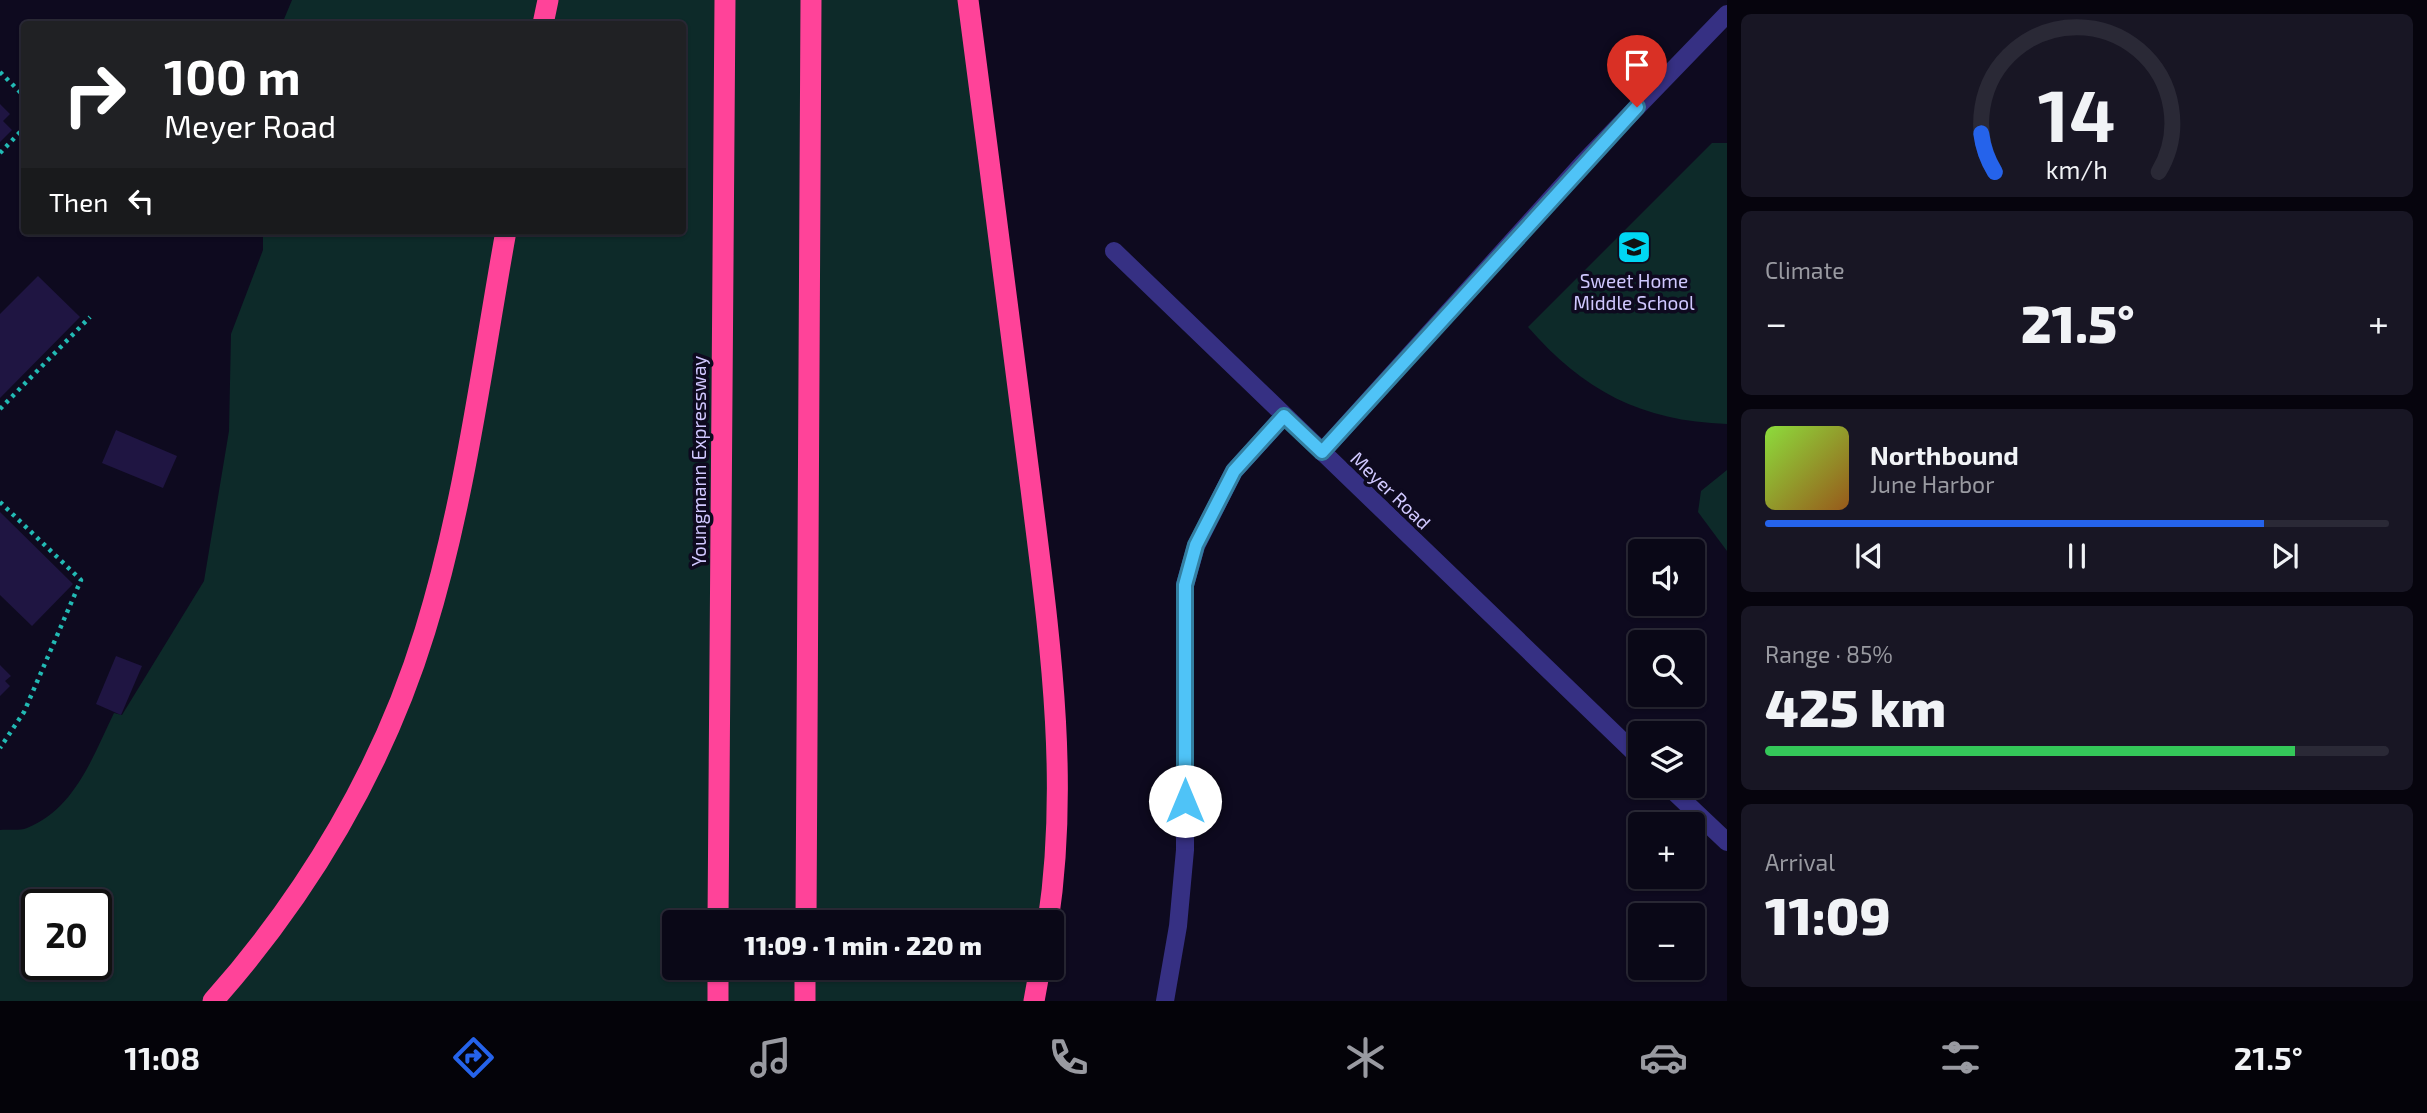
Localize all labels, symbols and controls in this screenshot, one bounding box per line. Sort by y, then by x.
pin [1607,35,1667,107]
text: 100 m [164,46,301,105]
icon: arrive [1618,46,1656,84]
icon: right [49,49,140,140]
text: 14 [2038,69,2116,157]
text: Meyer Road [164,106,336,144]
text: km/h [2046,154,2108,184]
icon: left [122,182,160,220]
text: Then [49,186,108,217]
school or university icon: Sweet Home Middle School [1615,228,1653,266]
text: Climate [1765,256,1845,284]
place label: Sweet Home Middle School [1573,269,1695,314]
text: 21.5° [2021,291,2135,353]
text: − [1765,299,1787,345]
text: + [2368,299,2389,345]
street label: Youngmann Expressway [687,356,710,566]
text: Northbound [1870,439,2019,470]
street label: Meyer Road [1346,446,1436,534]
text: June Harbor [1870,470,1994,498]
icon: previous [1850,537,1888,575]
icon: pause [2058,537,2096,575]
icon: next [2266,537,2304,575]
map controls [1628,539,1705,980]
button: sound [1628,539,1705,616]
button: search [1628,630,1705,707]
text: Range · 85% [1765,640,1893,668]
text: 425 km [1765,675,1946,737]
button: layers [1628,721,1705,798]
position arrow [1148,764,1222,838]
button: + [1628,812,1705,889]
text: Arrival [1765,848,1835,876]
text: 11:09 [1765,883,1891,945]
speed limit sign: 20 [21,889,112,980]
button: − [1628,903,1705,980]
text: 11:09 · 1 min · 220 m [744,929,982,960]
icon: directions [449,1033,498,1082]
icon: music [746,1033,795,1082]
icon: phone [1044,1033,1093,1082]
icon: climate [1341,1033,1390,1082]
icon: car [1639,1033,1688,1082]
icon: filters [1936,1033,1985,1082]
text: 11:08 [124,1038,200,1076]
text: 21.5° [2234,1038,2303,1076]

